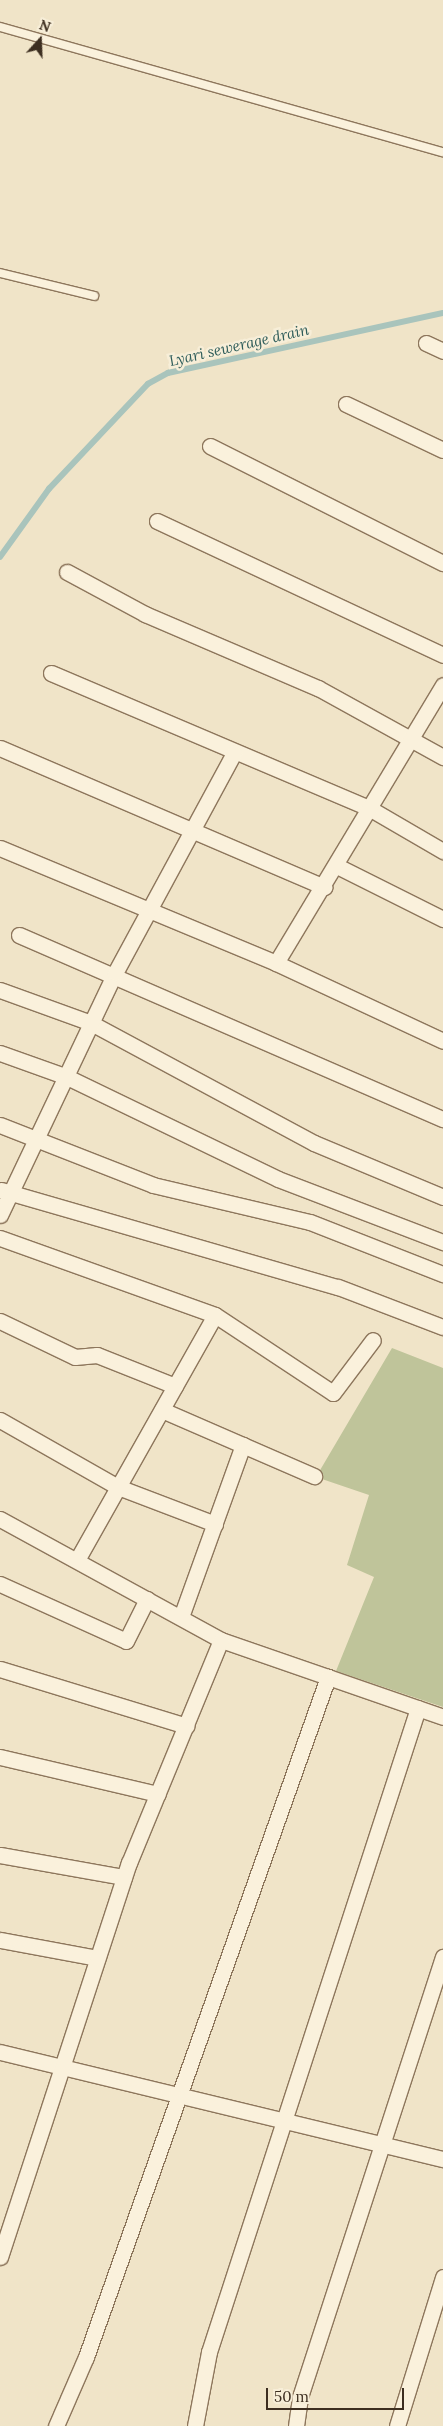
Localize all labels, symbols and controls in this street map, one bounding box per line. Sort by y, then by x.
north arrow [15,15,65,65]
text: N [37,16,53,36]
water label: Lyari sewerage drain [167,320,311,370]
scale bar [268,2378,406,2410]
text: 50 m [274,2387,309,2406]

